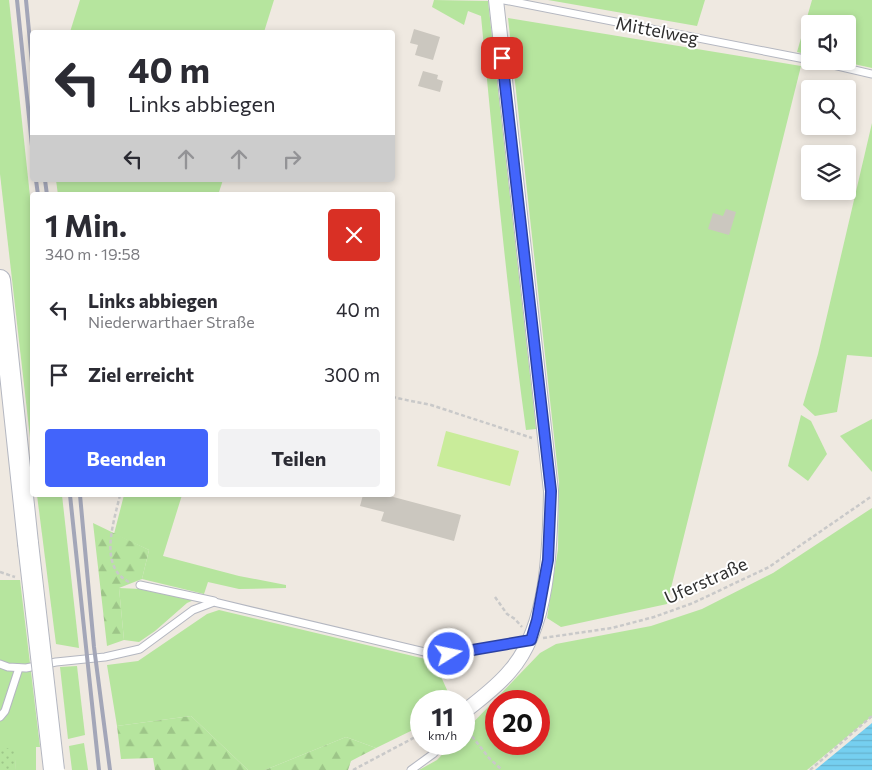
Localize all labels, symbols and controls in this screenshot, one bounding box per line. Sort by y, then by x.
street label: Mittelweg [614,11,701,49]
map controls [801,15,856,200]
button: sound [801,15,856,70]
pin [481,37,523,79]
icon: arrive [488,44,516,72]
text: 40 m [128,47,210,90]
icon: left [45,50,110,115]
button: search [801,80,856,135]
text: Links abbiegen [128,90,276,117]
icon: left [119,145,147,173]
icon: ahead [172,145,200,173]
icon: ahead [225,145,253,173]
icon: right [278,145,306,173]
button: layers [801,145,856,200]
text: 1 Min. [45,206,127,243]
button: close [328,209,380,261]
text: 340 m · 19:58 [45,244,140,263]
text: Links abbiegen [88,289,218,312]
icon: left [45,296,73,324]
text: 40 m [336,298,380,321]
text: Niederwarthaer Straße [88,312,255,331]
icon: arrive [45,361,73,389]
text: Ziel erreicht [88,363,194,386]
text: 300 m [324,363,380,386]
button: Beenden [45,429,208,487]
button: Teilen [218,429,380,487]
street label: Uferstraße [661,552,751,608]
position arrow [422,627,474,679]
speed limit sign: 20 [485,690,550,755]
text: 11 [431,701,454,731]
text: km/h [428,728,457,742]

